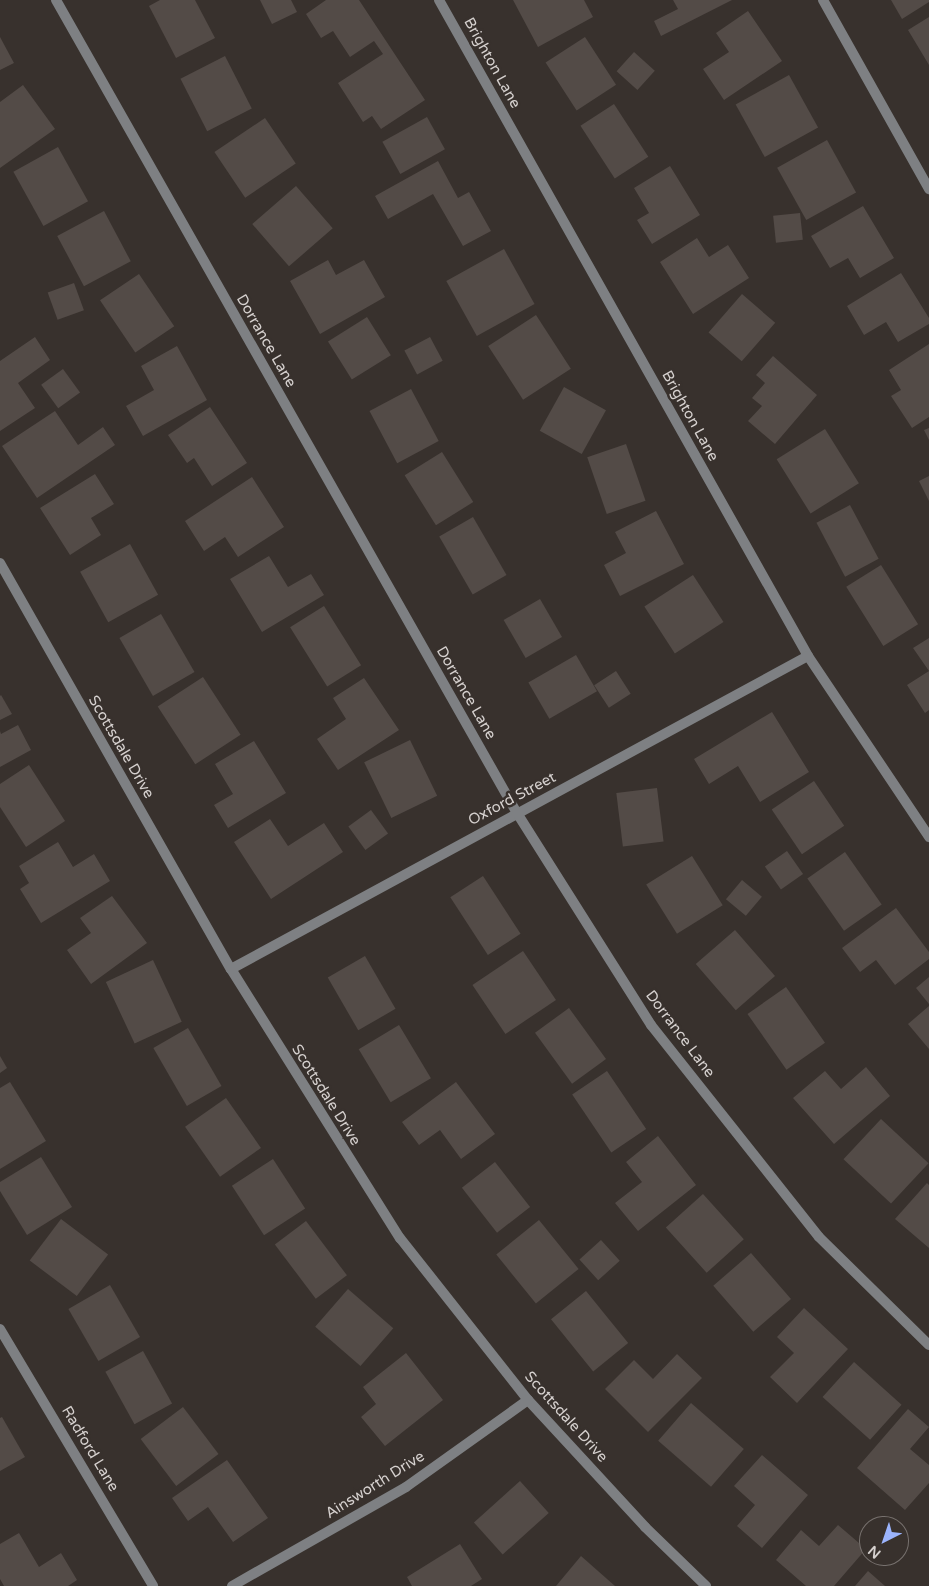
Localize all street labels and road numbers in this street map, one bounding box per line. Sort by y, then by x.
street label: Brighton Lane [460,15,524,111]
street label: Dorrance Lane [232,291,300,391]
street label: Brighton Lane [658,368,722,464]
street label: Dorrance Lane [432,643,500,743]
street label: Scottsdale Drive [84,692,158,802]
street label: Oxford Street [465,768,559,830]
street label: Dorrance Lane [641,987,719,1081]
street label: Scottsdale Drive [288,1041,364,1149]
street label: Scottsdale Drive [521,1368,611,1466]
street label: Radford Lane [57,1403,123,1495]
street label: Ainsworth Drive [322,1447,428,1523]

